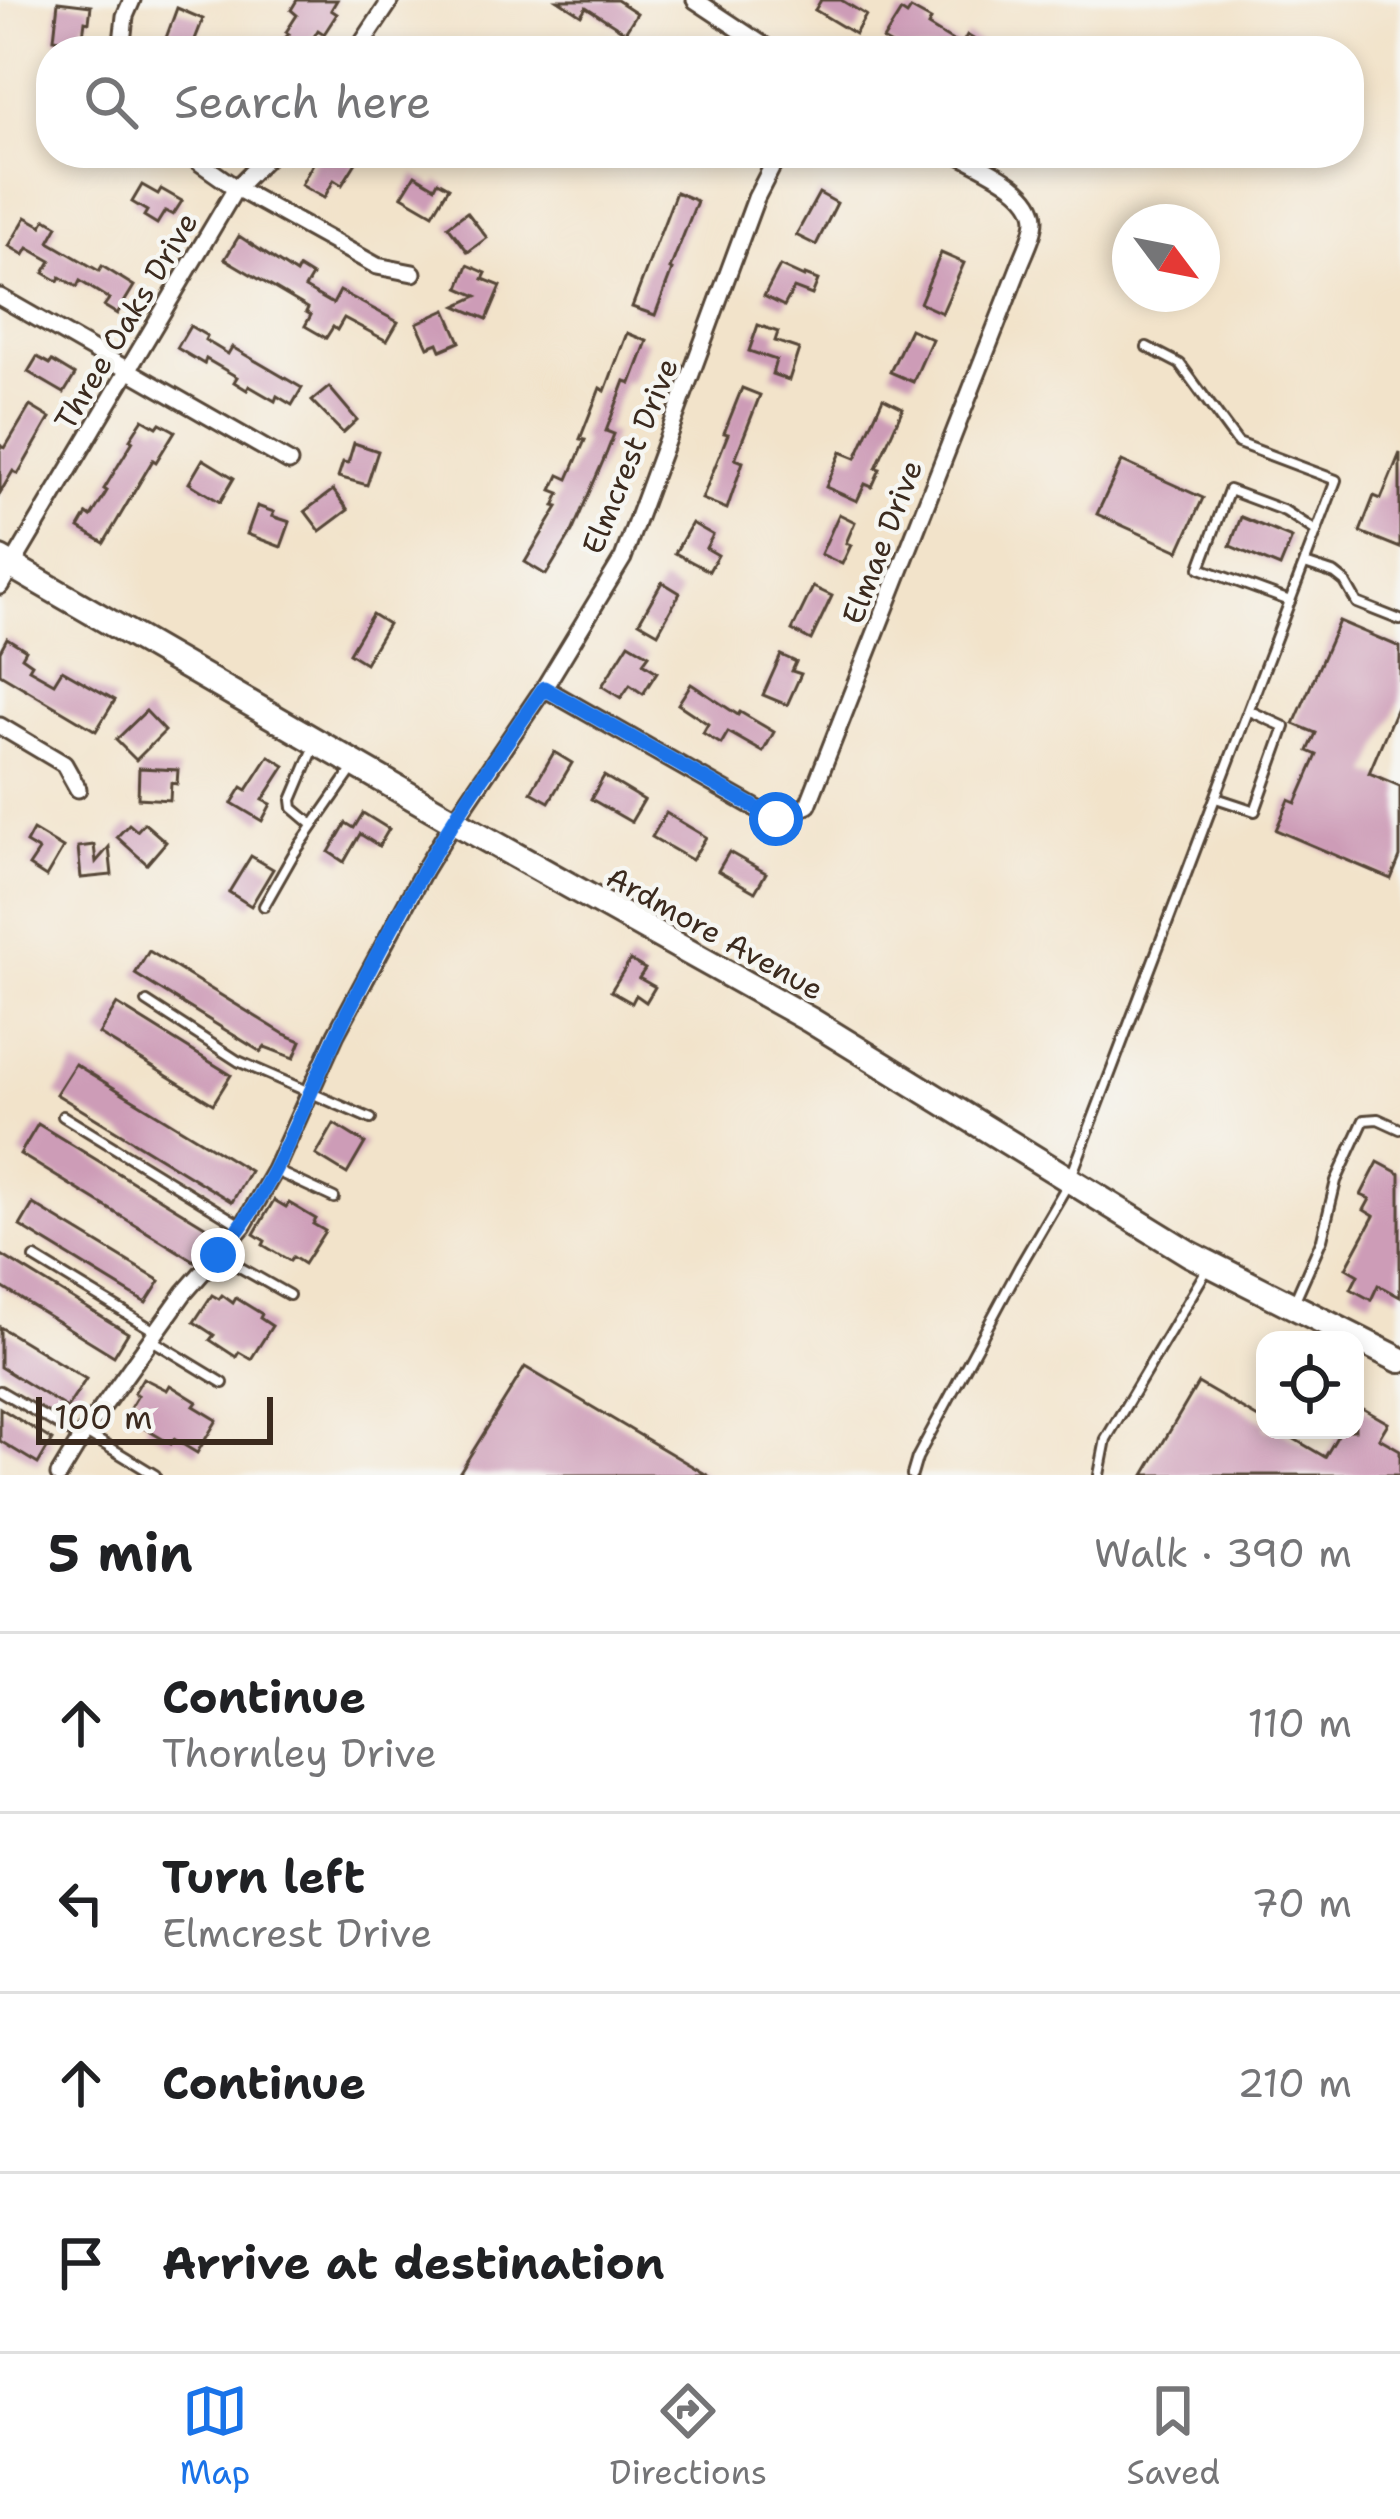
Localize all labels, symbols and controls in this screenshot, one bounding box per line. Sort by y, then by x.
search box [36,36,1364,168]
icon: search [78,69,144,135]
text: Search here [174,72,431,132]
street label: Three Oaks Drive [45,204,207,438]
north arrow [1112,204,1220,312]
street label: Elmcrest Drive [572,352,688,560]
street label: Elmae Drive [832,454,932,630]
route start [749,792,803,846]
street label: Ardmore Avenue [599,856,831,1010]
route end [191,1228,245,1282]
map controls [1256,1331,1364,1439]
button: locate [1256,1331,1364,1439]
scale bar [36,1391,273,1444]
text: 100 m [54,1395,153,1440]
text: 5 min [48,1519,193,1587]
text: Walk · 390 m [1094,1527,1352,1579]
text: Continue [162,1667,366,1727]
icon: ahead [48,1690,114,1756]
text: 110 m [1248,1697,1352,1749]
text: Thornley Drive [162,1727,437,1779]
text: Turn left [162,1847,365,1907]
icon: left [48,1870,114,1936]
text: 70 m [1251,1877,1352,1929]
text: Elmcrest Drive [162,1907,432,1959]
icon: ahead [48,2050,114,2116]
text: Continue [162,2053,366,2113]
text: 210 m [1237,2057,1352,2109]
icon: arrive [48,2230,114,2296]
text: Arrive at destination [162,2233,665,2293]
tab: Map [180,2378,250,2495]
tab: Directions [610,2378,767,2495]
tab: Saved [1127,2378,1220,2495]

